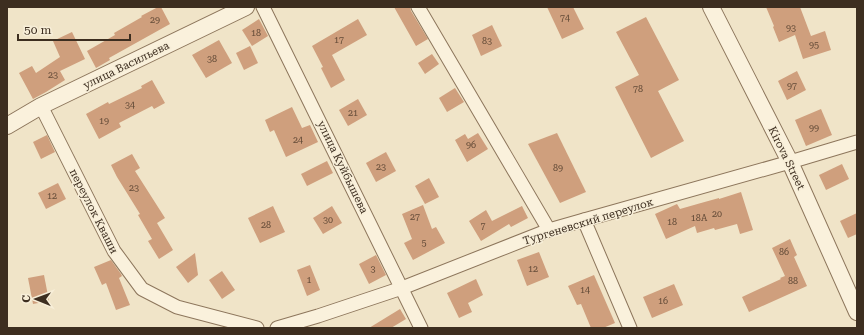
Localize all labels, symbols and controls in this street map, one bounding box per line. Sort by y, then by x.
house number: 74 [560,13,570,23]
house number: 29 [150,15,160,25]
scale bar [18,16,130,42]
text: 50 m [24,23,51,37]
house number: 93 [786,23,796,33]
house number: 18 [251,28,261,38]
house number: 17 [334,35,344,45]
house number: 83 [482,36,492,46]
street label: улица Васильева [81,39,171,92]
house number: 95 [809,40,819,50]
house number: 38 [207,54,217,64]
house number: 23 [48,70,58,80]
house number: 97 [787,81,797,91]
house number: 78 [633,84,643,94]
house number: 34 [125,100,135,110]
house number: 21 [348,108,358,118]
house number: 19 [99,116,109,126]
street label: улица Куйбышева [314,119,371,216]
house number: 99 [809,123,819,133]
street label: Kirova Street [766,124,807,192]
house number: 24 [293,135,303,145]
house number: 96 [466,140,476,150]
house number: 23 [376,162,386,172]
house number: 89 [553,163,563,173]
street label: переулок Кваши [67,167,121,256]
house number: 23 [129,183,139,193]
house number: 12 [47,191,57,201]
street label: Тургеневский переулок [521,195,655,248]
house number: 20 [712,209,722,219]
house number: 27 [410,212,420,222]
house number: 18А [691,213,708,223]
house number: 30 [323,215,333,225]
house number: 18 [667,217,677,227]
house number: 28 [261,220,271,230]
house number: 7 [480,221,486,231]
house number: 5 [421,238,427,248]
house number: 86 [779,247,789,257]
house number: 3 [370,264,376,274]
house number: 12 [528,264,538,274]
house number: 1 [306,275,312,285]
house number: 88 [788,276,798,286]
north arrow [16,279,56,319]
house number: 14 [580,285,590,295]
text: С [20,295,33,303]
house number: 16 [658,296,668,306]

